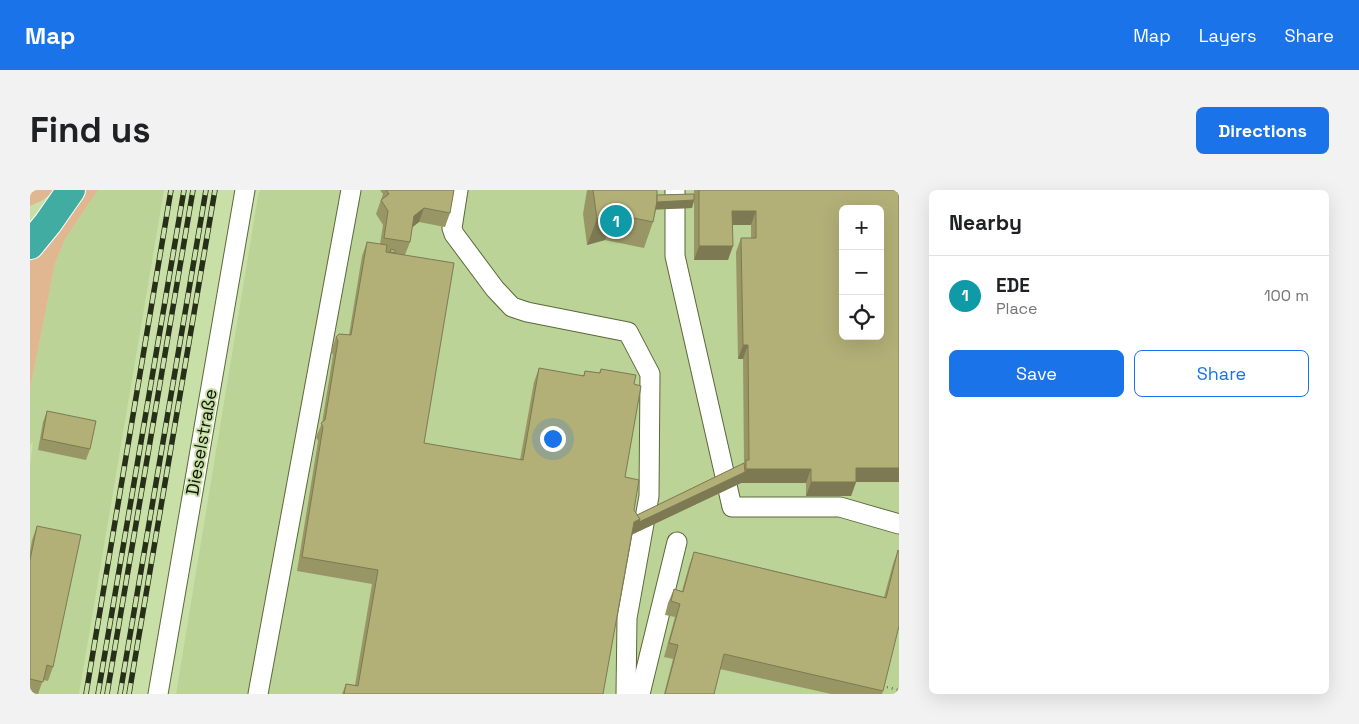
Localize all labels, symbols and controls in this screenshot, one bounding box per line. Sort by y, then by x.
text: Map [25,20,75,51]
text: Map [1133,24,1171,47]
text: Layers [1199,24,1256,47]
text: Share [1284,24,1334,47]
button: Directions [1196,107,1329,154]
text: Find us [30,108,151,152]
pin: 1 [600,202,632,240]
map controls [839,205,884,340]
button: + [839,205,884,250]
text: Nearby [949,209,1022,236]
button: − [839,250,884,295]
text: EDE [996,273,1030,298]
text: 1 [961,285,969,306]
text: 100 m [1264,285,1309,306]
button: locate [839,295,884,340]
text: Place [996,298,1038,319]
button: Save [949,350,1124,397]
button: Share [1134,350,1309,397]
street label: Dieselstraße [180,387,222,497]
your location [540,426,566,452]

